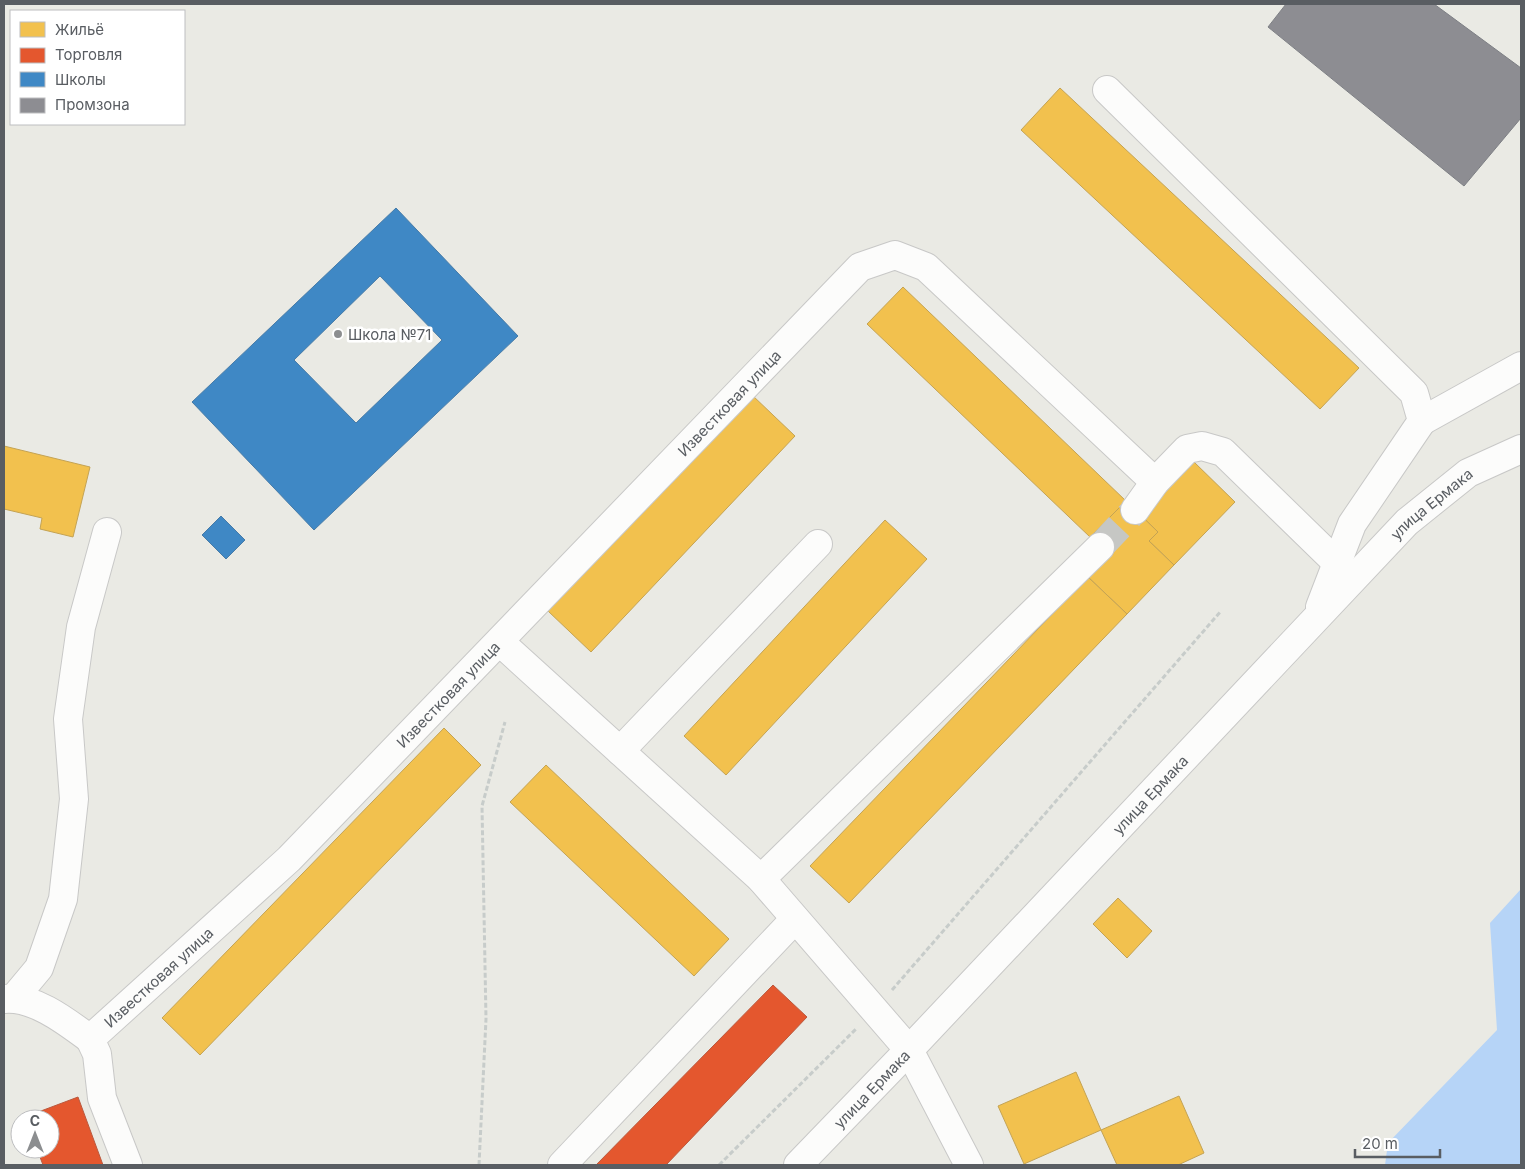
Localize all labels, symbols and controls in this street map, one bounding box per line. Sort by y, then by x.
legend [10,10,185,125]
text: Жильё [55,20,104,39]
text: Торговля [55,45,122,64]
text: Школы [55,70,106,89]
text: Промзона [55,95,130,114]
place label: Школа №71 [348,325,431,344]
marker: Школа №71 [332,328,344,340]
street label: Известковая улица [673,346,785,460]
street label: улица Ермака [1386,464,1476,543]
street label: Известковая улица [392,637,504,752]
street label: улица Ермака [1108,751,1192,838]
street label: Известковая улица [100,923,217,1031]
street label: улица Ермака [829,1046,914,1132]
north arrow [10,1109,60,1159]
text: С [30,1112,40,1129]
scale bar [1355,1126,1440,1158]
text: 20 m [1362,1134,1398,1153]

